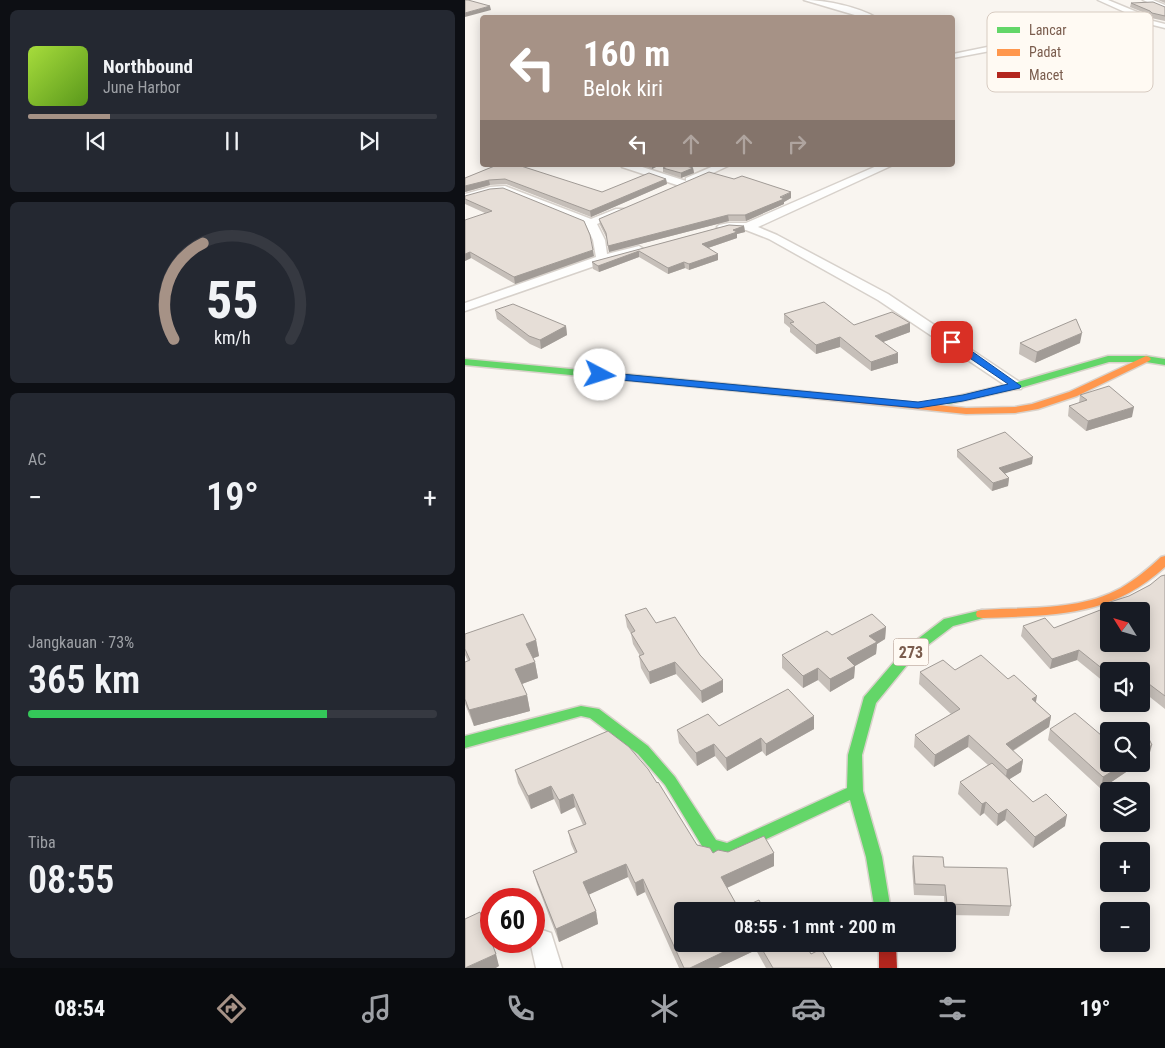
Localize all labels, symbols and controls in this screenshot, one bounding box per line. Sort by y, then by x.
legend [987,12,1153,92]
text: Lancar [1029,22,1067,38]
text: 160 m [583,34,670,75]
icon: left [500,35,565,100]
text: Padat [1029,44,1061,60]
text: Northbound [103,55,193,78]
text: Macet [1029,67,1063,83]
text: Belok kiri [583,76,663,101]
text: June Harbor [103,78,181,97]
icon: previous [82,127,110,155]
icon: pause [218,127,246,155]
icon: next [355,127,383,155]
icon: left [624,130,652,158]
icon: ahead [677,130,705,158]
icon: ahead [730,130,758,158]
icon: right [783,130,811,158]
text: 55 [206,270,259,331]
pin [931,321,973,363]
text: km/h [214,327,251,348]
icon: arrive [938,328,966,356]
position arrow [573,348,625,400]
text: AC [28,450,46,469]
text: 19° [206,475,259,519]
text: − [28,481,42,514]
text: + [423,481,437,514]
north arrow [1100,602,1150,652]
map controls [1100,602,1150,952]
text: Jangkauan · 73% [28,633,134,652]
road number: 273 [893,638,929,666]
text: 365 km [28,658,140,702]
button: sound [1100,662,1150,712]
button: search [1100,722,1150,772]
button: layers [1100,782,1150,832]
text: Tiba [28,833,56,852]
button: + [1100,842,1150,892]
text: 08:55 [28,858,114,902]
speed limit sign: 60 [480,888,545,953]
button: − [1100,902,1150,952]
text: 08:55 · 1 mnt · 200 m [734,915,896,938]
icon: directions [214,991,249,1026]
icon: music [359,991,394,1026]
icon: phone [503,991,538,1026]
icon: climate [647,991,682,1026]
icon: car [791,991,826,1026]
icon: filters [935,991,970,1026]
text: 08:54 [55,996,105,1021]
text: 19° [1080,996,1110,1021]

